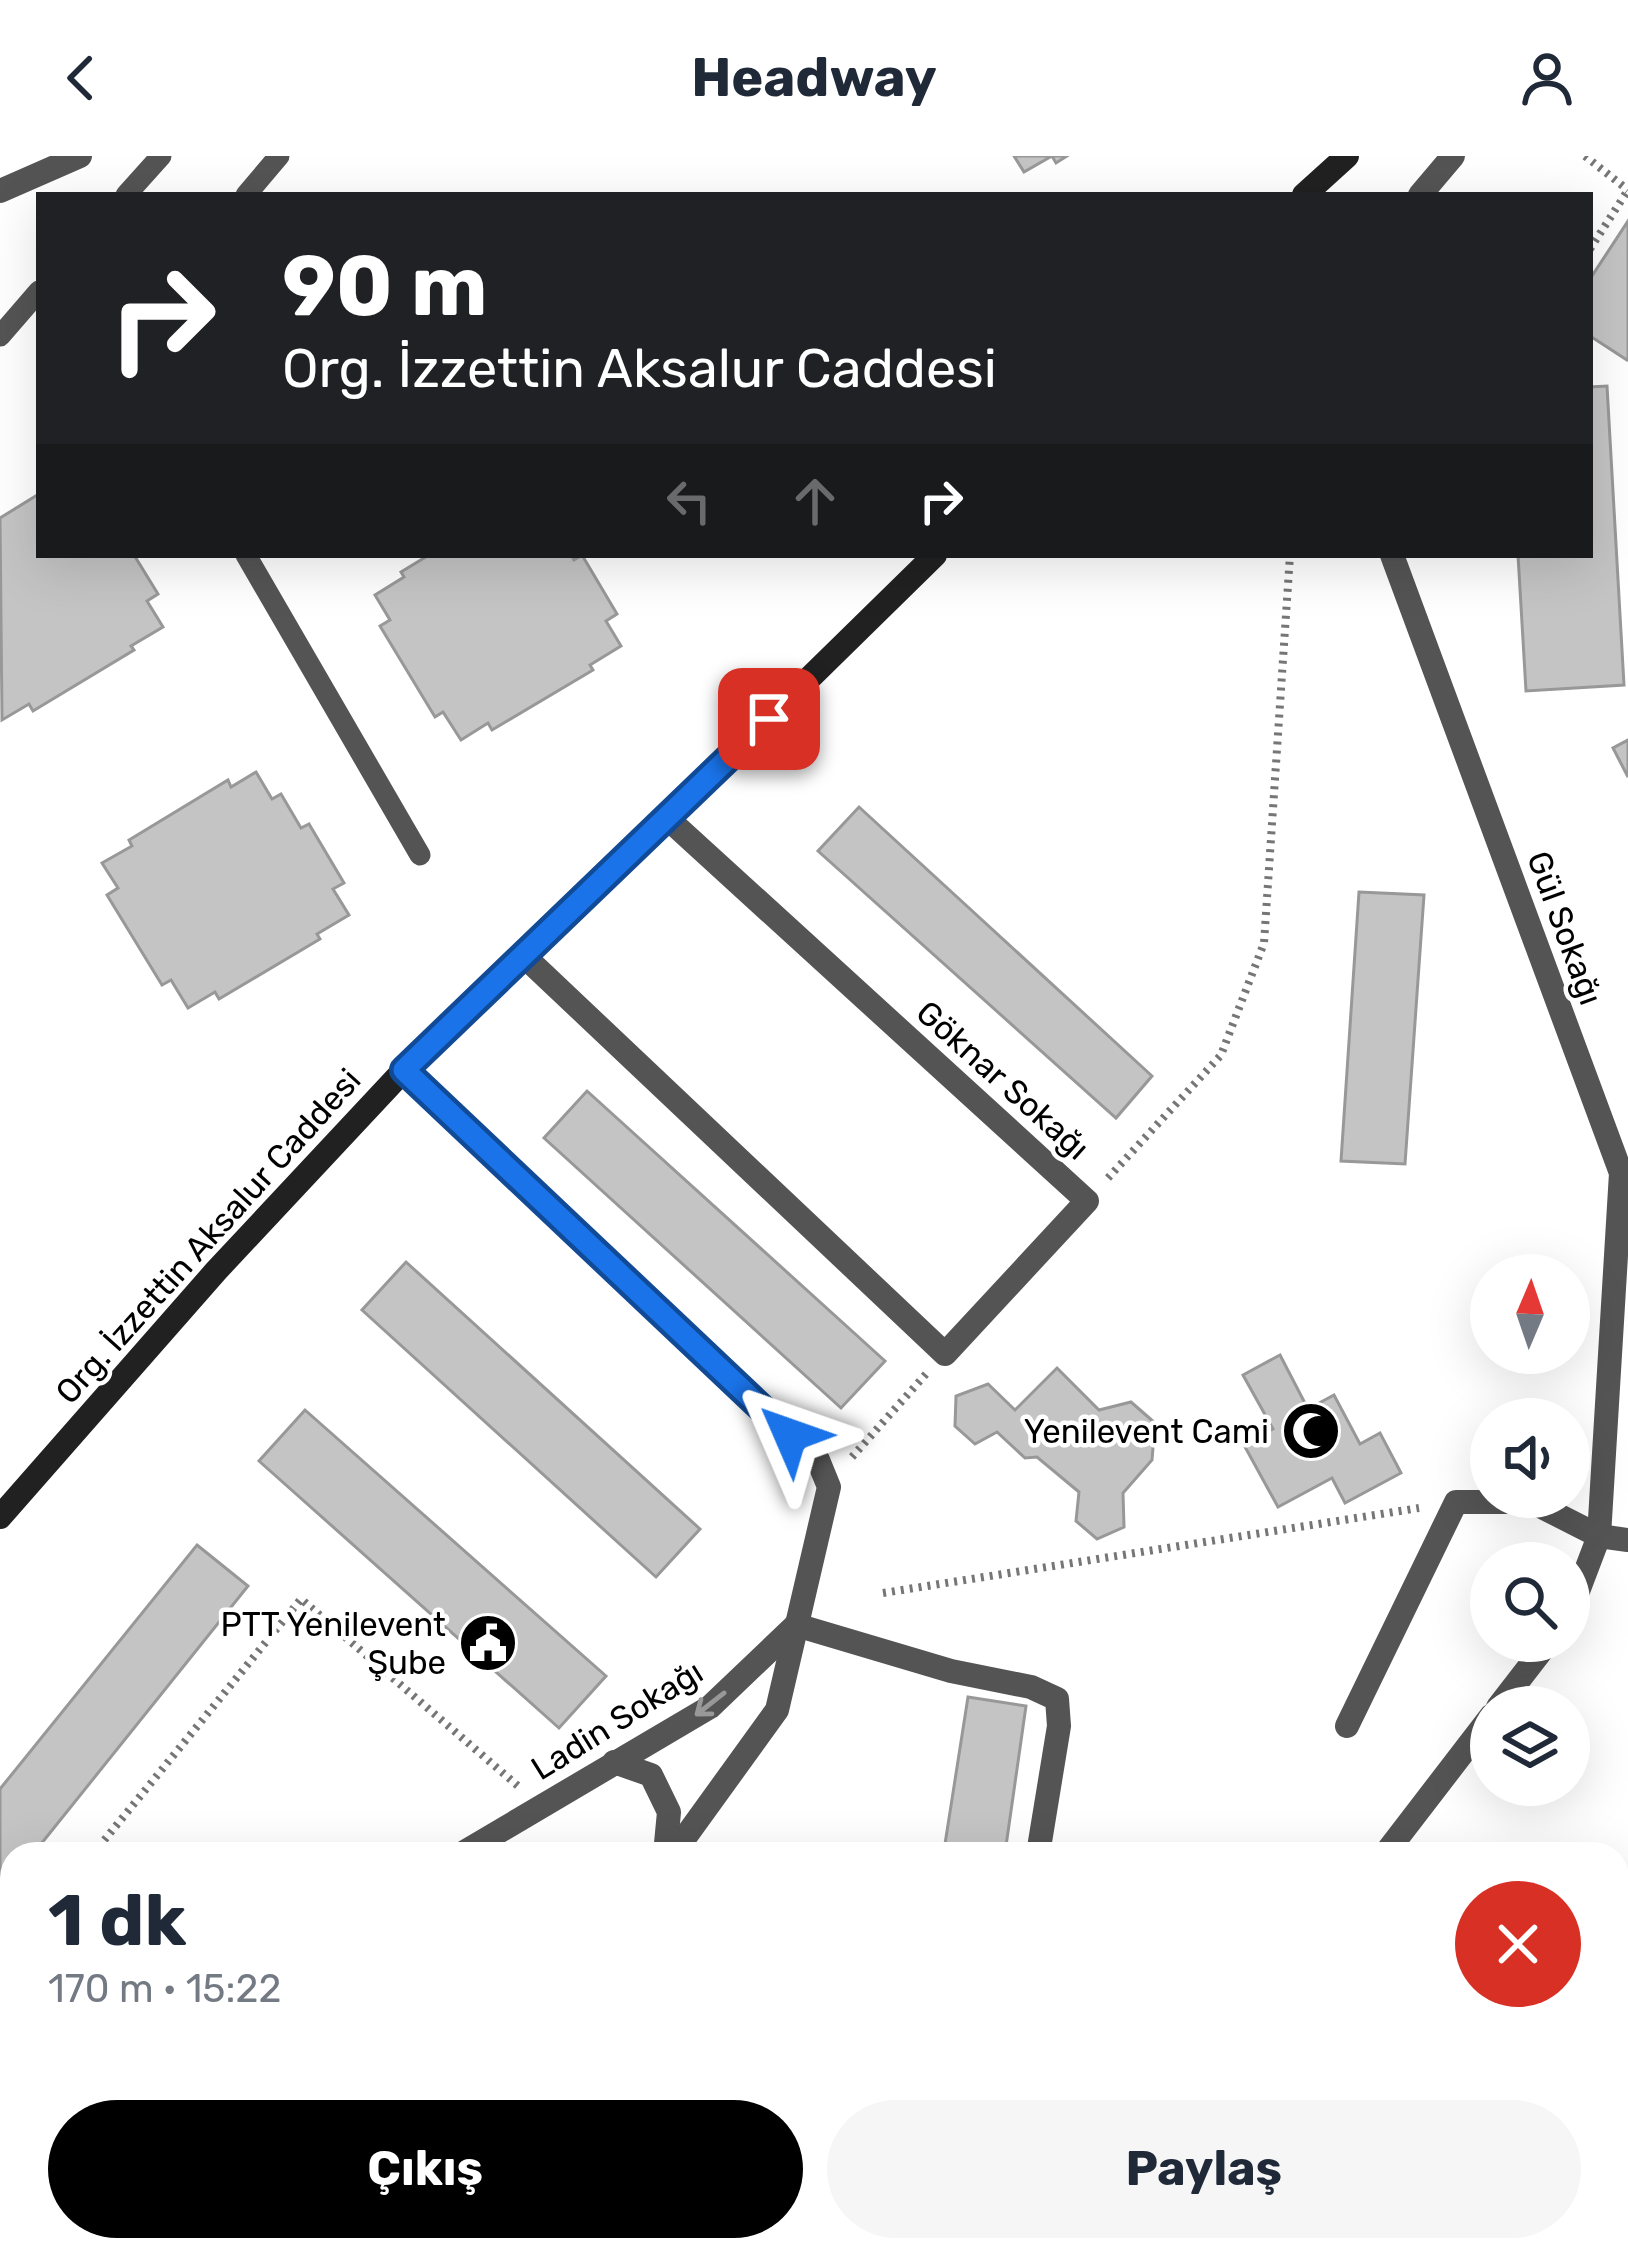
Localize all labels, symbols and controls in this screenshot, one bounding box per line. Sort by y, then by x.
icon: back [48,45,114,111]
icon: person [1514,45,1580,111]
text: Headway [691,46,937,110]
text: 90 m [282,236,488,336]
icon: right [84,240,240,396]
text: Org. İzzettin Aksalur Caddesi [282,337,997,401]
icon: left [656,468,722,534]
icon: ahead [782,468,848,534]
icon: right [908,468,974,534]
pin [718,668,820,770]
icon: arrive [736,686,802,752]
street label: Gül Sokağı [1519,846,1611,1010]
street label: Göknar Sokağı [909,992,1097,1168]
street label: Org. İzzettin Aksalur Caddesi [47,1061,369,1411]
north arrow [1470,1254,1590,1374]
map controls [1470,1254,1590,1806]
position arrow [727,1372,853,1498]
button: sound [1470,1398,1590,1518]
mosque icon: Yenilevent Cami [1280,1400,1342,1462]
place label: Yenilevent Cami [1024,1412,1269,1451]
button: search [1470,1542,1590,1662]
place label: PTT Yenilevent Şube [221,1605,446,1682]
public building icon: PTT Yenilevent Şube [457,1612,519,1674]
street label: Ladin Sokağı [524,1652,710,1788]
button: layers [1470,1686,1590,1806]
one-way arrow [695,1690,727,1717]
text: 1 dk [48,1878,187,1963]
button: close [1455,1881,1581,2007]
text: 170 m · 15:22 [48,1966,281,2012]
button: Çıkış [48,2100,803,2238]
button: Paylaş [827,2100,1581,2238]

